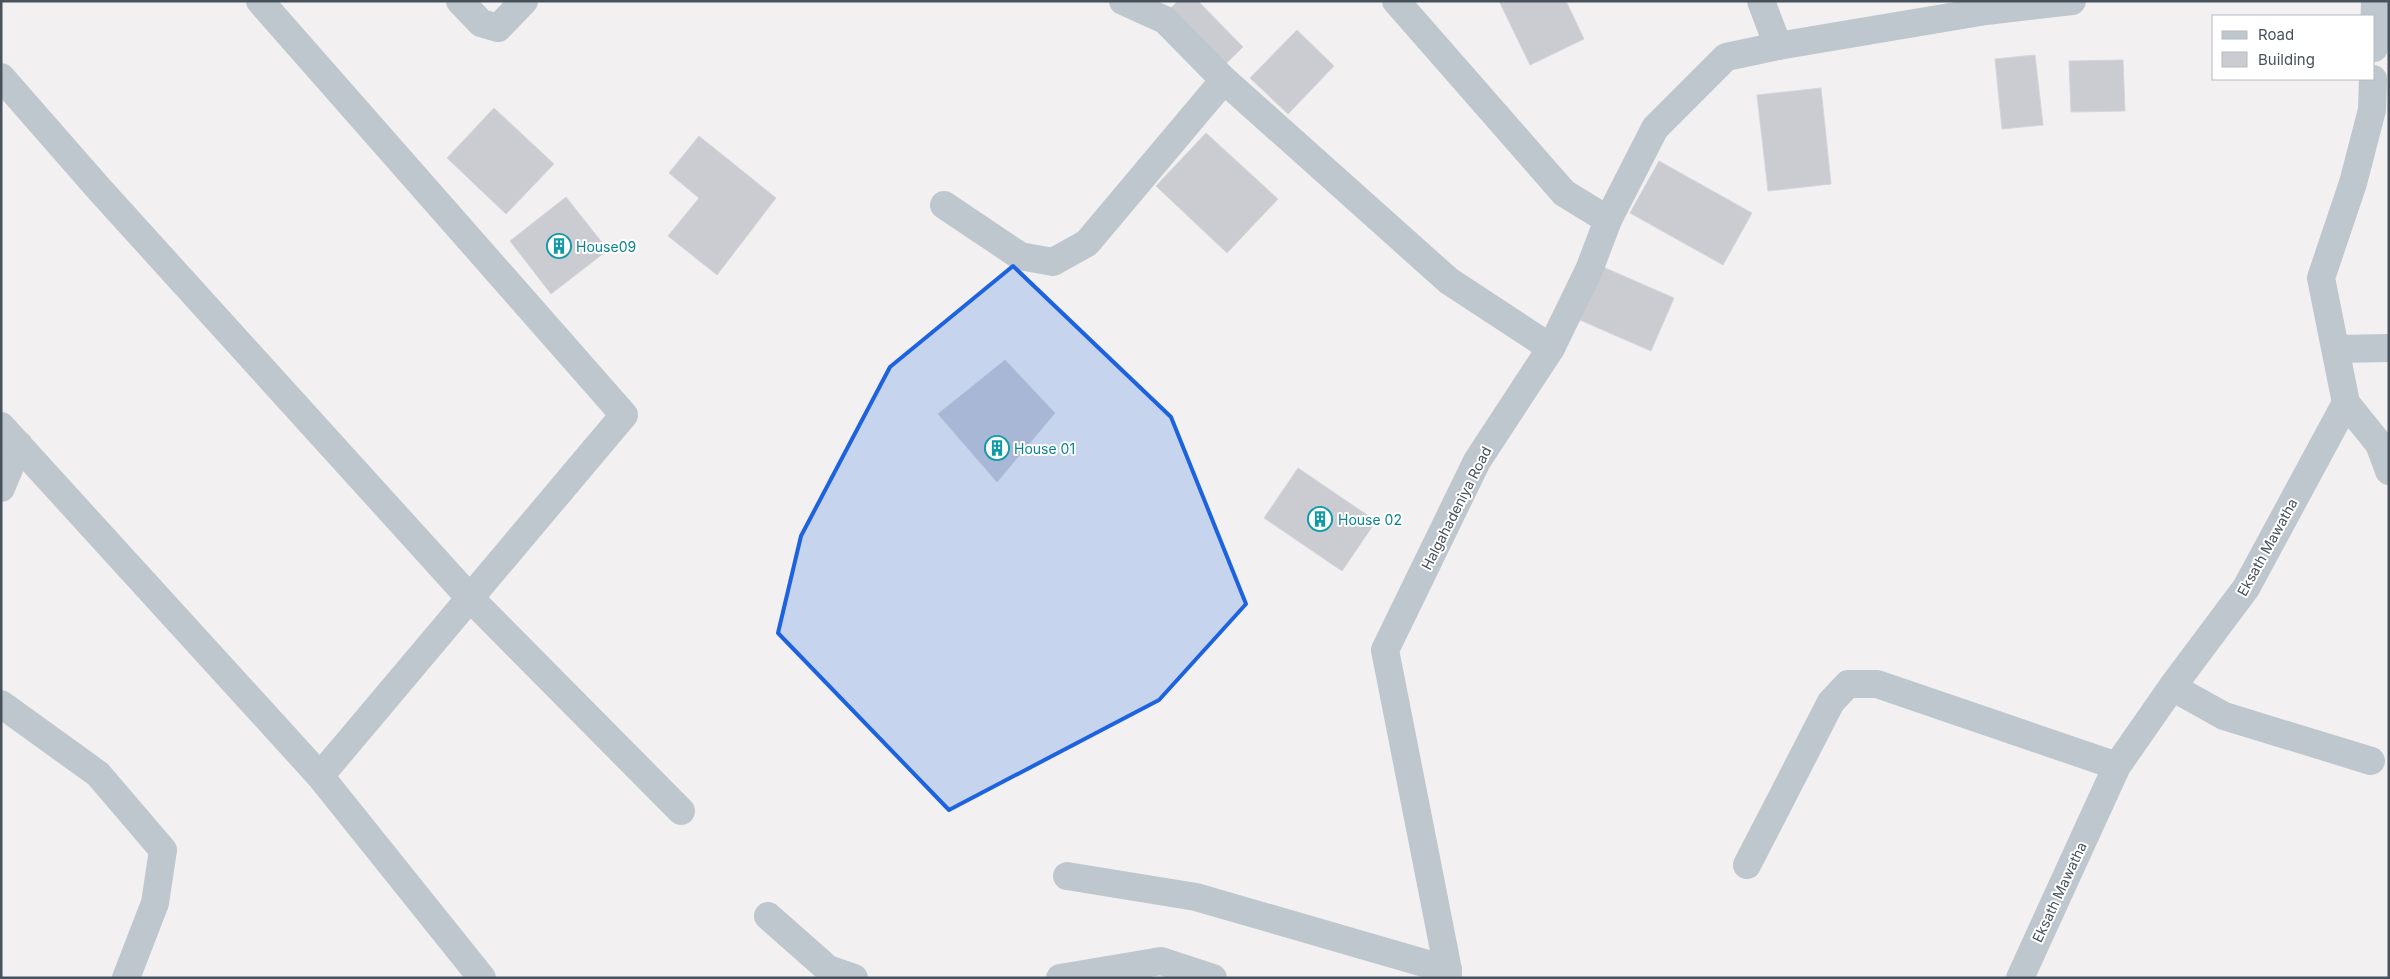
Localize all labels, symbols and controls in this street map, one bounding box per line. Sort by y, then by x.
legend [2212,15,2375,80]
text: Road [2258,25,2294,44]
text: Building [2258,50,2315,69]
building icon: House09 [546,233,572,259]
place label: House09 [576,238,636,255]
building icon: House 01 [984,435,1010,461]
place label: House 01 [1014,440,1075,457]
street label: Halgahadeniya Road [1418,444,1494,572]
street label: Eksath Mawatha [2233,495,2301,599]
building icon: House 02 [1307,506,1333,532]
place label: House 02 [1338,511,1402,528]
street label: Eksath Mawatha [2028,839,2090,945]

